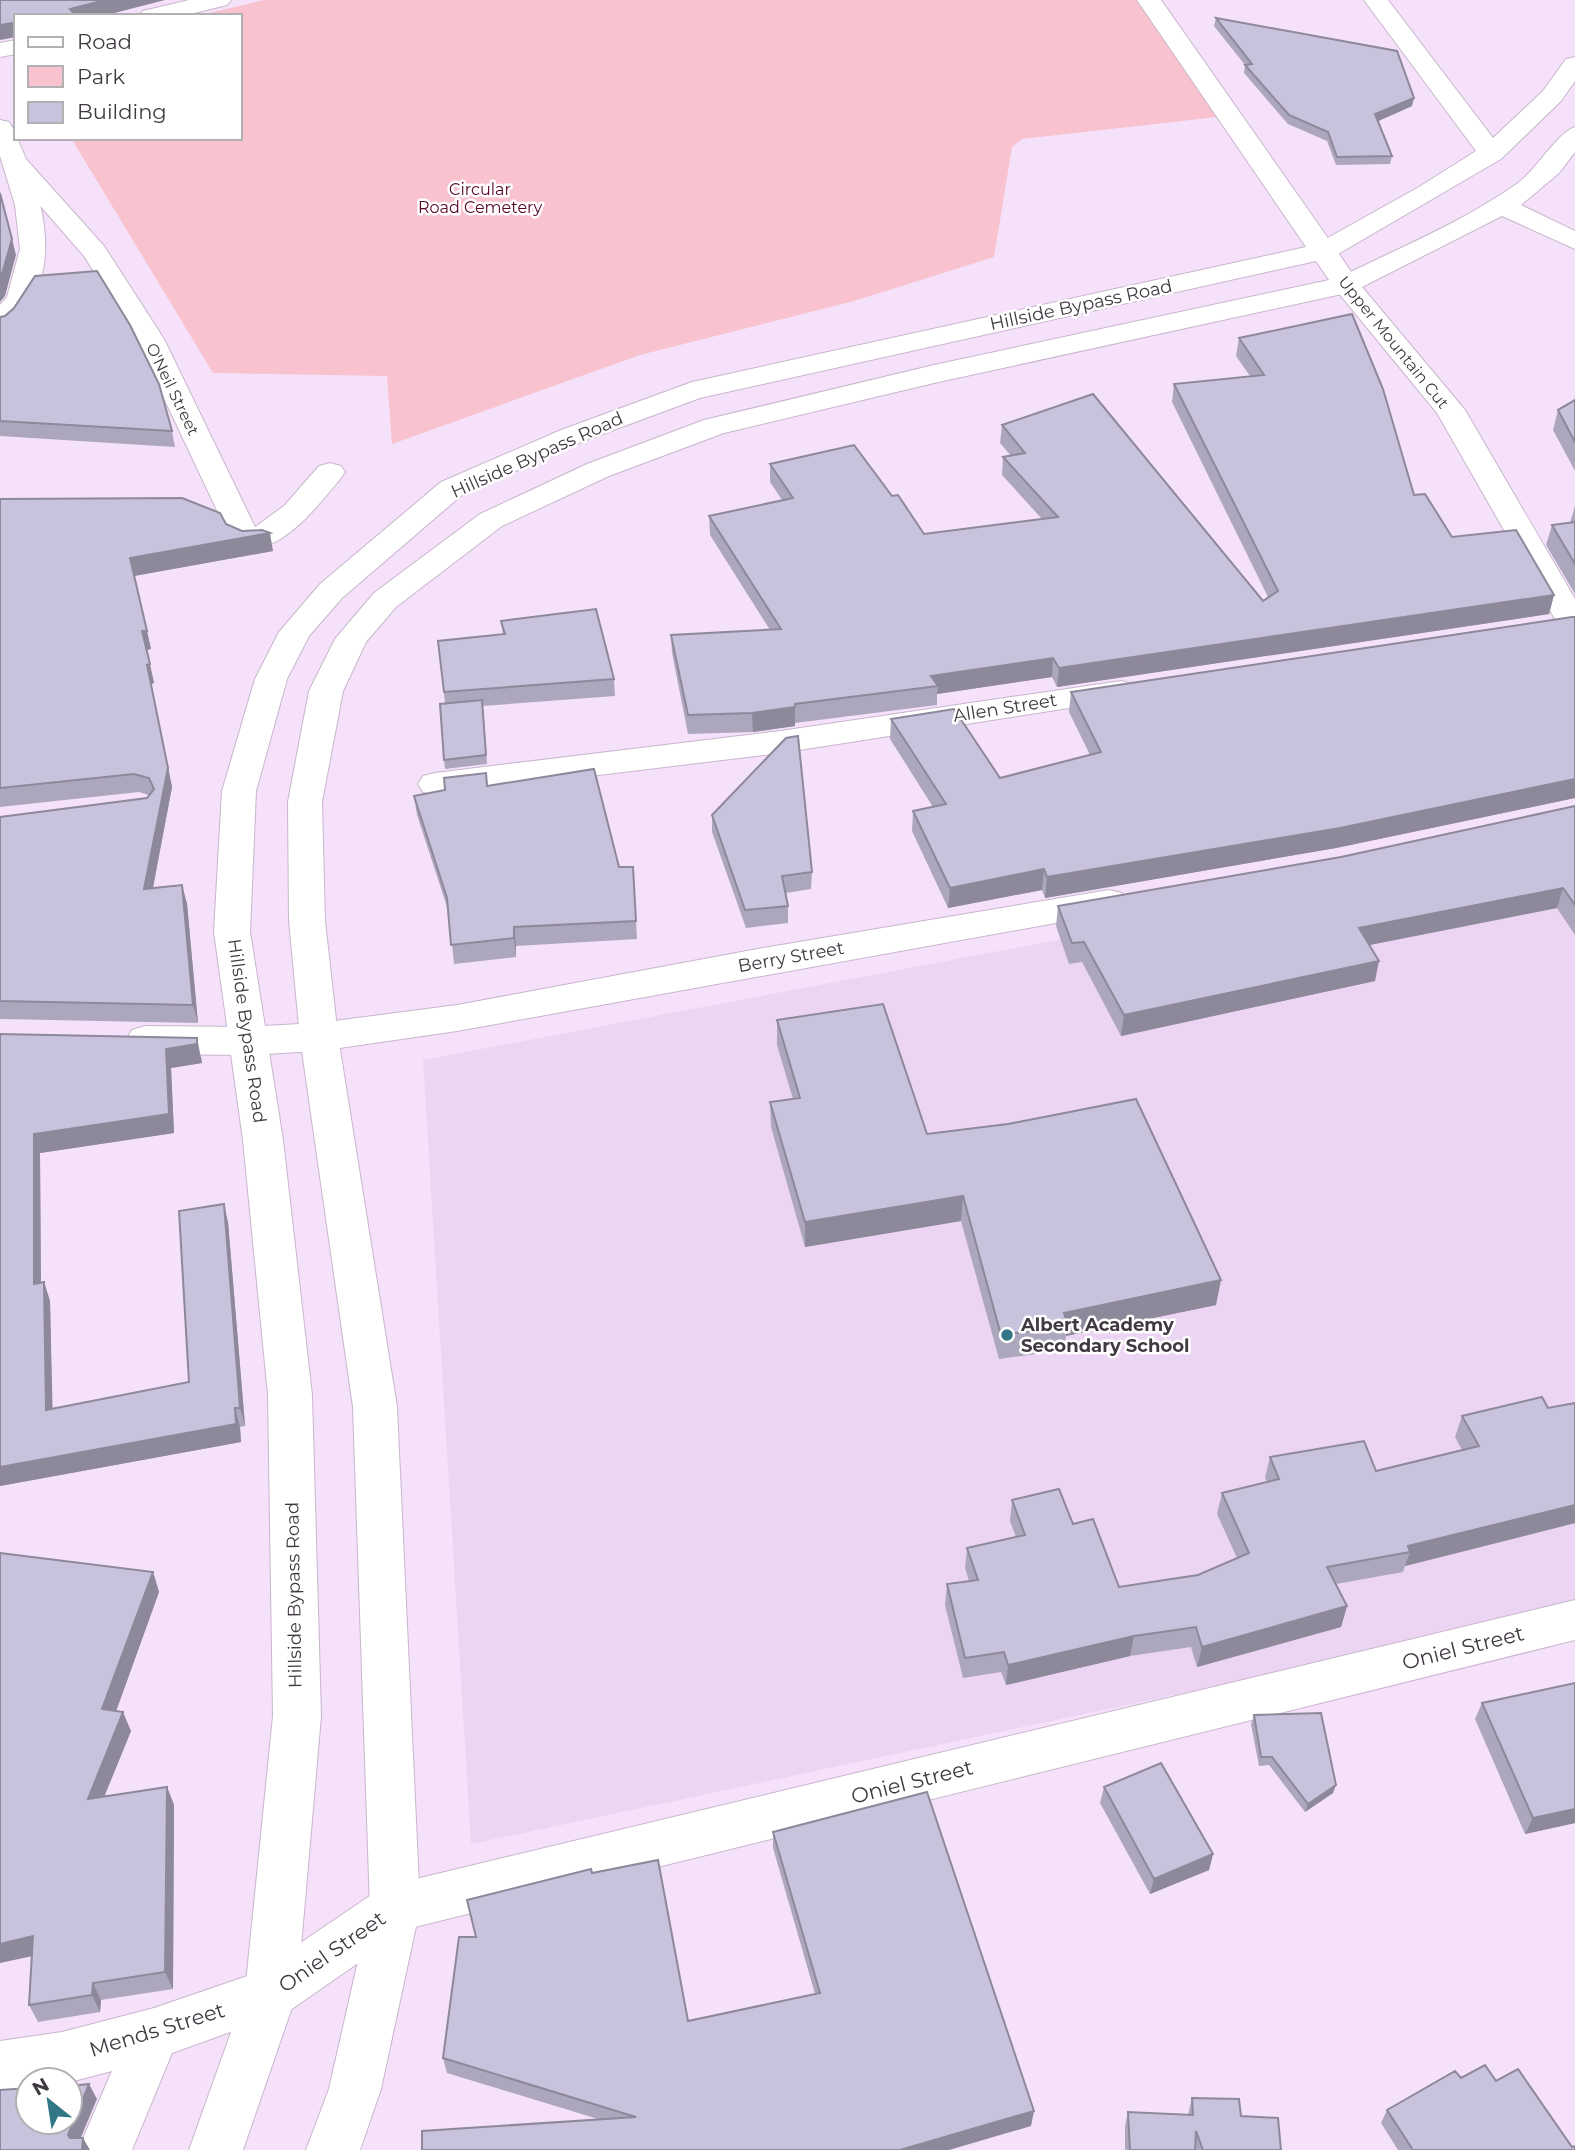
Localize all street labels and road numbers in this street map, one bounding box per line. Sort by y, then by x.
street label: Upper Mountain Cut [1334,272,1453,413]
street label: Hillside Bypass Road [988,275,1174,335]
street label: O'Neil Street [142,340,203,439]
street label: Hillside Bypass Road [448,407,626,503]
street label: Allen Street [952,689,1058,727]
street label: Hillside Bypass Road [223,937,271,1125]
street label: Berry Street [736,937,846,977]
street label: Hillside Bypass Road [281,1502,307,1688]
street label: Oniel Street [1399,1620,1526,1675]
street label: Oniel Street [848,1754,975,1809]
street label: Oniel Street [273,1906,390,1998]
street label: Mends Street [86,1997,228,2062]

